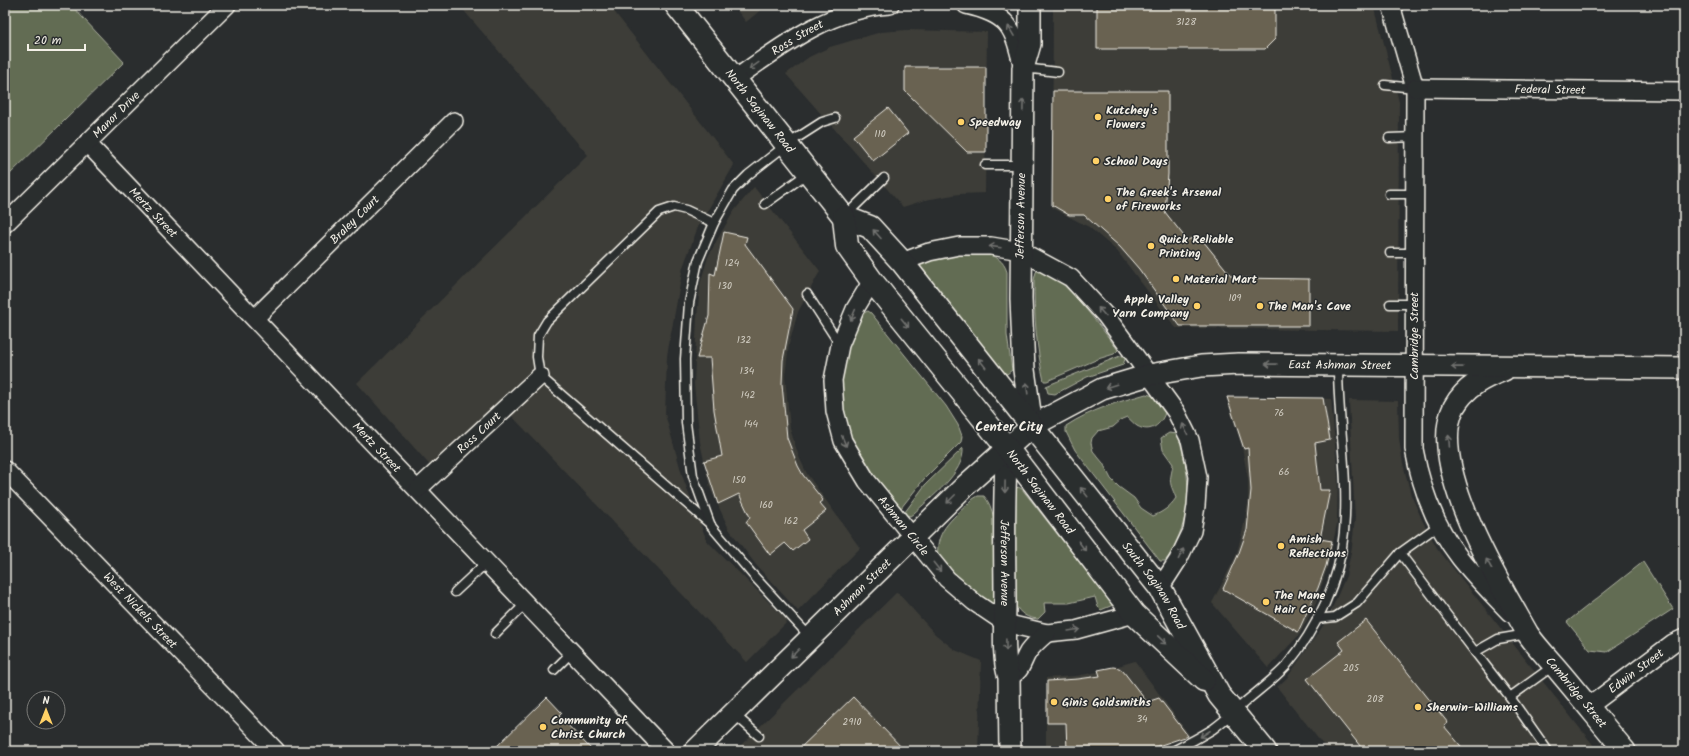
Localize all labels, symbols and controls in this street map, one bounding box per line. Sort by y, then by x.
street label: Ross Street [767,14,827,60]
house number: 3128 [1176,14,1197,30]
one-way arrow [1006,25,1014,37]
scale bar [28,26,85,52]
text: 20 m [34,31,62,50]
one-way arrow [749,61,760,70]
street label: North Saginaw Road [720,65,800,158]
street label: Federal Street [1514,80,1586,99]
street label: Manor Drive [88,86,145,143]
one-way arrow [1019,99,1027,112]
place label: Kutchey's Flowers [1106,101,1158,134]
marker: Kutchey's Flowers [1093,112,1103,122]
place label: Speedway [969,113,1022,132]
marker: Speedway [956,117,966,127]
house number: 110 [874,126,886,142]
place label: School Days [1104,152,1168,171]
marker: School Days [1091,156,1101,166]
street label: Jefferson Avenue [1011,172,1031,259]
street label: Mertz Street [124,183,182,243]
place label: The Greek's Arsenal of Fireworks [1116,183,1222,216]
street label: Braley Court [325,190,384,248]
marker: The Greek's Arsenal of Fireworks [1103,194,1113,204]
one-way arrow [872,229,881,239]
place label: Quick Reliable Printing [1159,230,1234,263]
marker: Quick Reliable Printing [1146,241,1156,251]
one-way arrow [989,243,1002,250]
house number: 124 [725,255,740,271]
place label: Material Mart [1184,270,1257,289]
marker: Material Mart [1171,274,1181,284]
house number: 130 [718,278,732,294]
place label: Apple Valley Yarn Company [1112,290,1190,323]
house number: 109 [1228,290,1242,306]
street label: Cambridge Street [1405,292,1424,380]
place label: The Man's Cave [1268,297,1351,316]
marker: Apple Valley Yarn Company [1192,301,1202,311]
marker: The Man's Cave [1255,301,1265,311]
one-way arrow [1098,308,1107,318]
one-way arrow [848,309,856,321]
one-way arrow [901,317,910,328]
house number: 132 [737,332,752,348]
street label: East Ashman Street [1288,355,1392,375]
one-way arrow [977,357,986,368]
one-way arrow [1265,361,1278,368]
house number: 134 [740,363,755,379]
one-way arrow [1451,363,1464,370]
one-way arrow [1023,382,1031,395]
one-way arrow [1105,383,1118,390]
house number: 142 [741,387,755,403]
house number: 76 [1274,405,1284,421]
street label: Ross Court [452,407,506,458]
house number: 144 [744,416,759,432]
street label: Mertz Street [348,417,406,477]
district label: Center City [975,417,1043,438]
one-way arrow [1181,424,1188,436]
one-way arrow [841,434,848,446]
one-way arrow [1445,435,1452,448]
street label: North Saginaw Road [1002,445,1080,539]
house number: 66 [1278,464,1290,480]
house number: 150 [732,472,746,488]
one-way arrow [1001,480,1008,493]
one-way arrow [1079,486,1088,497]
street label: Ashman Circle [873,491,934,561]
one-way arrow [946,494,956,504]
house number: 160 [759,497,773,513]
house number: 162 [784,513,798,529]
street label: Jefferson Avenue [995,520,1015,607]
place label: Amish Reflections [1289,530,1347,563]
street label: South Saginaw Road [1117,537,1191,634]
one-way arrow [1077,540,1086,551]
marker: Amish Reflections [1276,541,1286,551]
one-way arrow [1178,549,1185,561]
street label: Ashman Street [828,554,896,620]
one-way arrow [1484,558,1492,570]
one-way arrow [933,562,942,573]
street label: West Nickels Street [99,568,182,653]
place label: The Mane Hair Co. [1274,586,1326,619]
marker: The Mane Hair Co. [1261,597,1271,607]
one-way arrow [1067,626,1080,634]
one-way arrow [1157,636,1167,645]
one-way arrow [1002,638,1010,651]
street label: Edwin Street [1604,643,1668,698]
one-way arrow [790,648,800,658]
street label: Cambridge Street [1541,652,1612,732]
house number: 205 [1343,660,1360,676]
north arrow [26,690,66,730]
house number: 208 [1367,691,1384,707]
text: N [43,692,50,710]
place label: Ginis Goldsmiths [1062,693,1151,712]
marker: Ginis Goldsmiths [1049,697,1059,707]
place label: Sherwin-Williams [1426,698,1518,717]
marker: Sherwin-Williams [1413,702,1423,712]
place label: Community of Christ Church [551,711,628,744]
house number: 34 [1136,711,1148,727]
house number: 2910 [843,714,861,730]
marker: Community of Christ Church [538,722,548,732]
one-way arrow [1200,730,1211,738]

